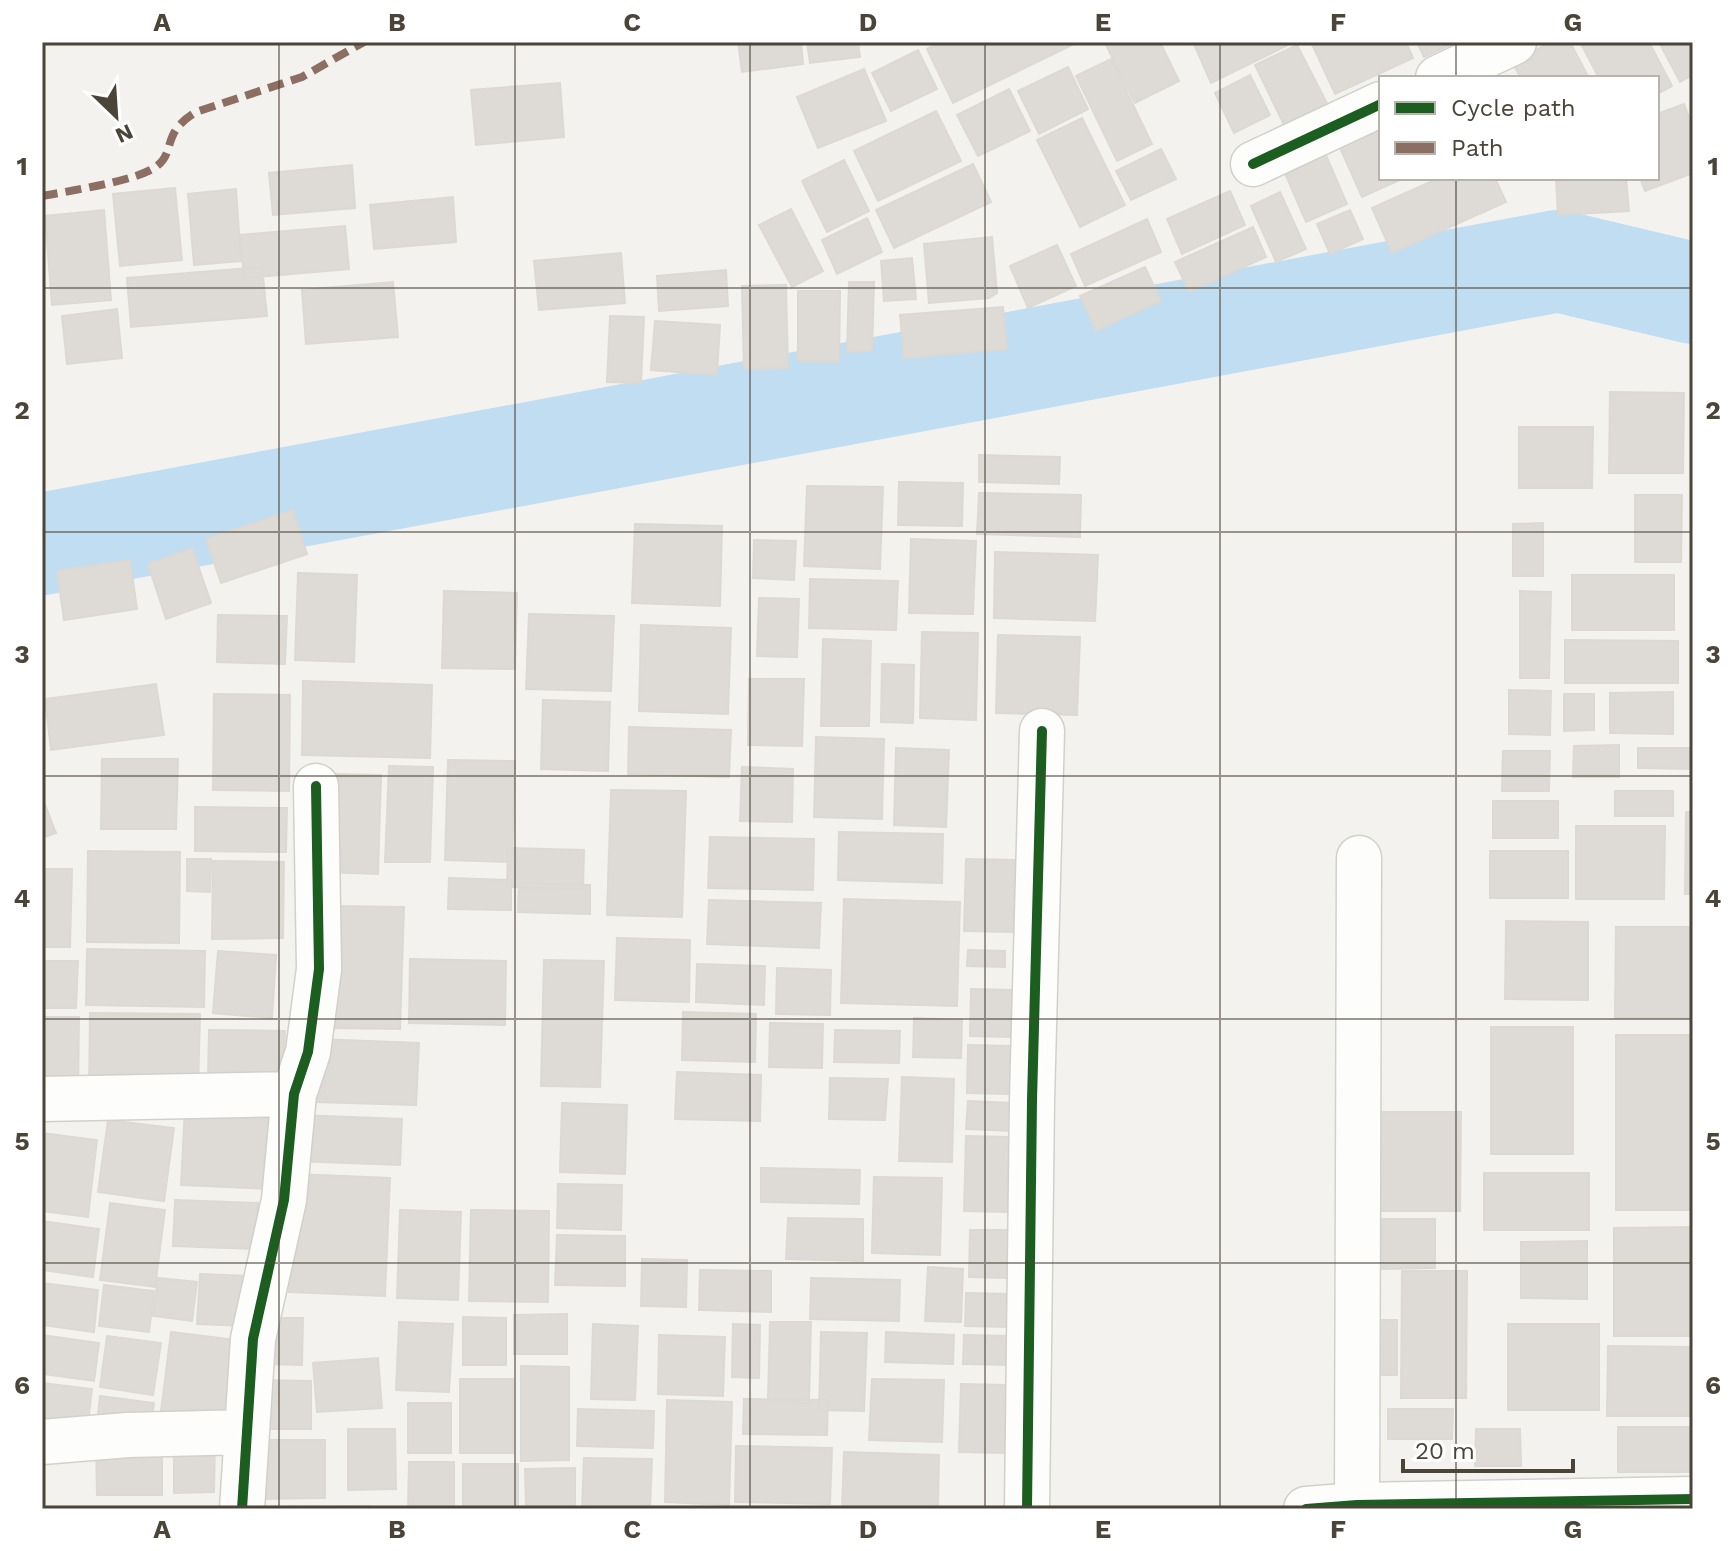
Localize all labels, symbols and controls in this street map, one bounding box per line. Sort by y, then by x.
text: A [153,7,171,37]
text: B [388,7,406,37]
text: C [623,7,641,37]
text: D [859,7,877,37]
text: E [1095,7,1111,37]
text: F [1330,7,1346,37]
text: G [1564,7,1582,37]
north arrow [76,76,156,156]
legend [1379,76,1659,180]
text: Cycle path [1451,94,1576,122]
text: N [112,119,137,148]
text: Path [1451,134,1504,162]
text: 1 [16,151,28,181]
text: 1 [1707,151,1719,181]
text: 2 [14,395,30,425]
text: 2 [1705,395,1721,425]
text: 3 [14,639,30,669]
text: 3 [1705,639,1721,669]
text: 4 [14,883,31,913]
text: 4 [1705,883,1722,913]
text: 5 [14,1126,30,1156]
text: 5 [1705,1126,1721,1156]
text: 6 [14,1370,30,1400]
text: 6 [1705,1370,1721,1400]
scale bar [1403,1423,1573,1473]
text: 20 m [1415,1437,1475,1465]
text: A [153,1514,171,1544]
text: B [388,1514,406,1544]
text: C [623,1514,641,1544]
text: D [859,1514,877,1544]
text: E [1095,1514,1111,1544]
text: F [1330,1514,1346,1544]
text: G [1564,1514,1582,1544]

